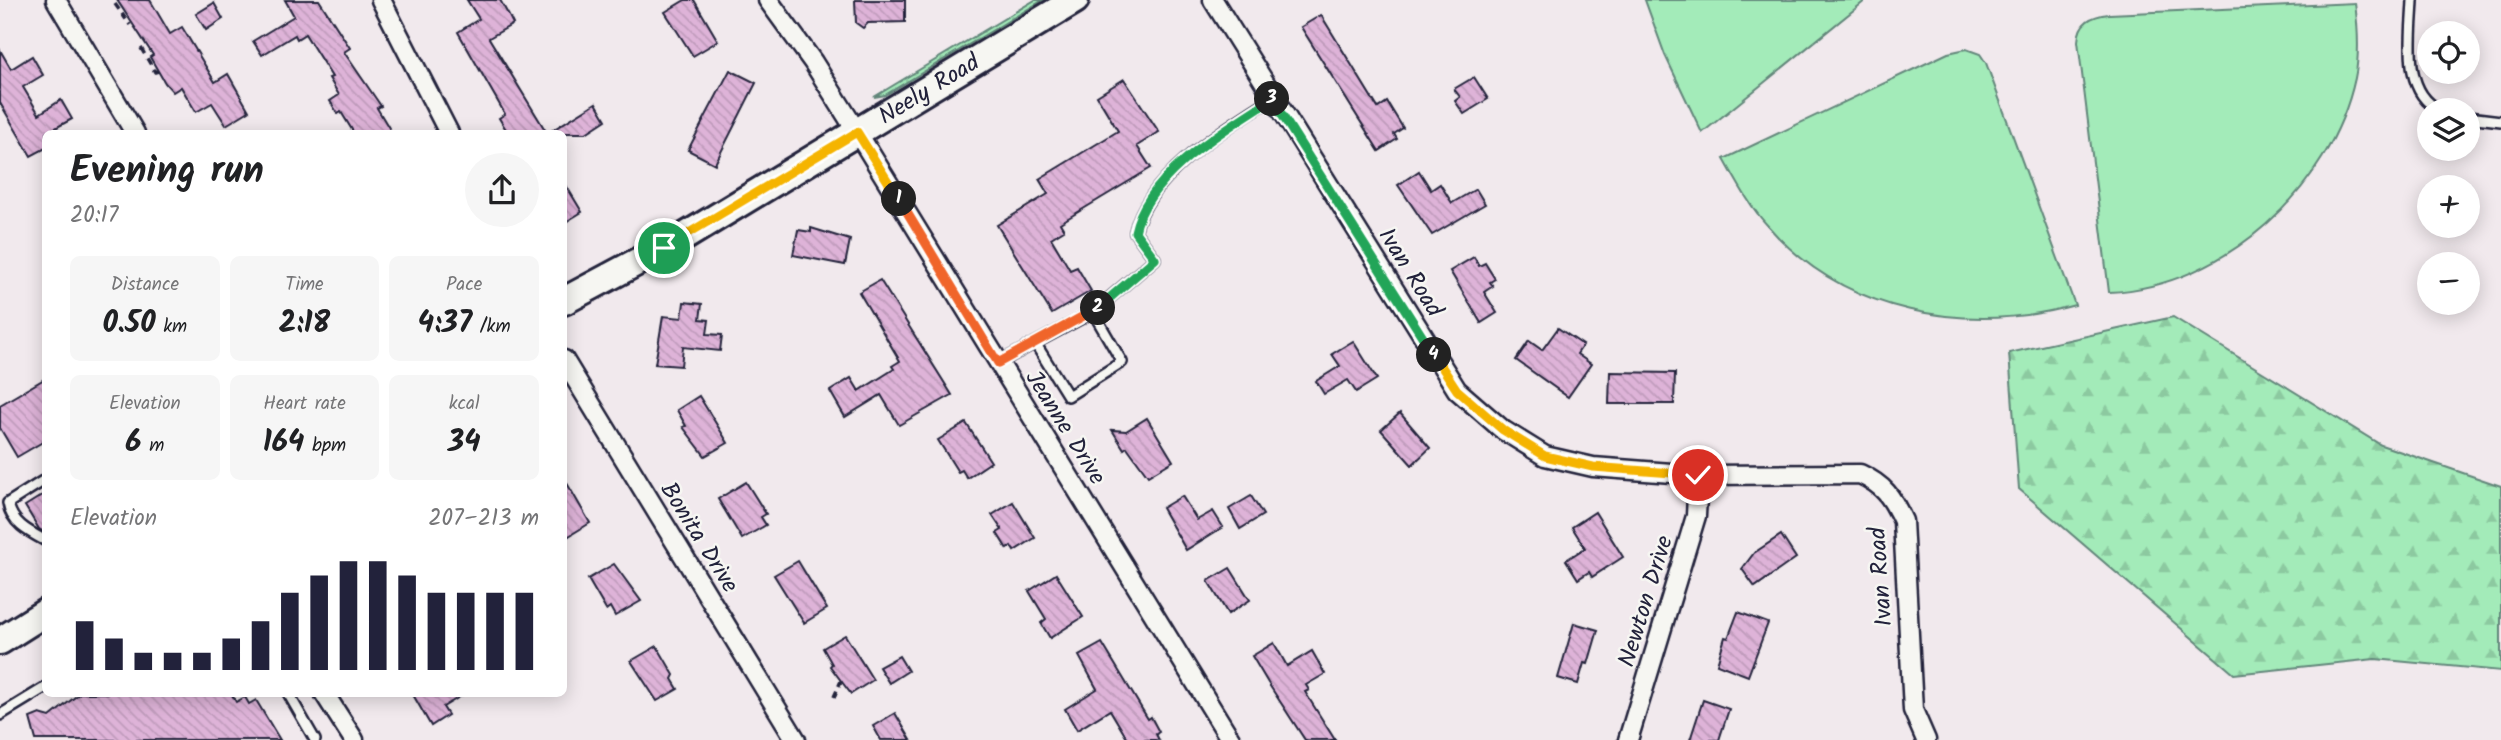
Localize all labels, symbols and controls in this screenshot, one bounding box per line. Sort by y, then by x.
map controls [2417,21,2480,315]
button: locate [2417,21,2480,84]
street label: Neely Road [871,44,989,136]
pin: 3 [1254,82,1290,116]
text: 3 [1266,83,1277,113]
button: layers [2417,98,2480,161]
text: Evening run [70,142,264,202]
button: share [465,153,539,227]
button: + [2417,175,2480,238]
pin: 1 [881,182,916,216]
text: 1 [896,183,901,213]
text: 20:17 [70,198,118,234]
pin [634,218,694,278]
street label: Ivan Road [1367,220,1453,326]
icon: arrive [645,229,683,267]
button: − [2417,252,2480,315]
text: Distance [111,270,179,300]
text: Time [285,270,324,300]
text: Pace [446,270,482,300]
pin: 2 [1080,290,1116,326]
text: 2 [1092,292,1103,322]
text: 0.50 [102,300,156,348]
text: 2:18 [279,300,330,348]
text: 4:37 [418,300,472,348]
text: km [156,312,187,342]
text: /km [472,312,511,342]
pin: 4 [1416,338,1452,372]
text: 4 [1428,339,1439,369]
street label: Jeanne Drive [1014,363,1116,493]
text: Elevation [109,389,181,419]
text: Heart rate [263,389,346,419]
text: kcal [449,389,480,419]
text: 6 [125,419,142,467]
text: 164 [263,419,304,467]
text: 34 [448,419,481,467]
text: m [142,431,164,461]
text: bpm [304,431,346,461]
pin [1668,445,1728,505]
icon: check [1679,456,1717,494]
street label: Bonita Drive [649,474,748,601]
text: Elevation [70,501,157,537]
text: 207–213 m [428,501,539,537]
street label: Ivan Road [1859,525,1904,628]
street label: Newton Drive [1608,531,1685,672]

